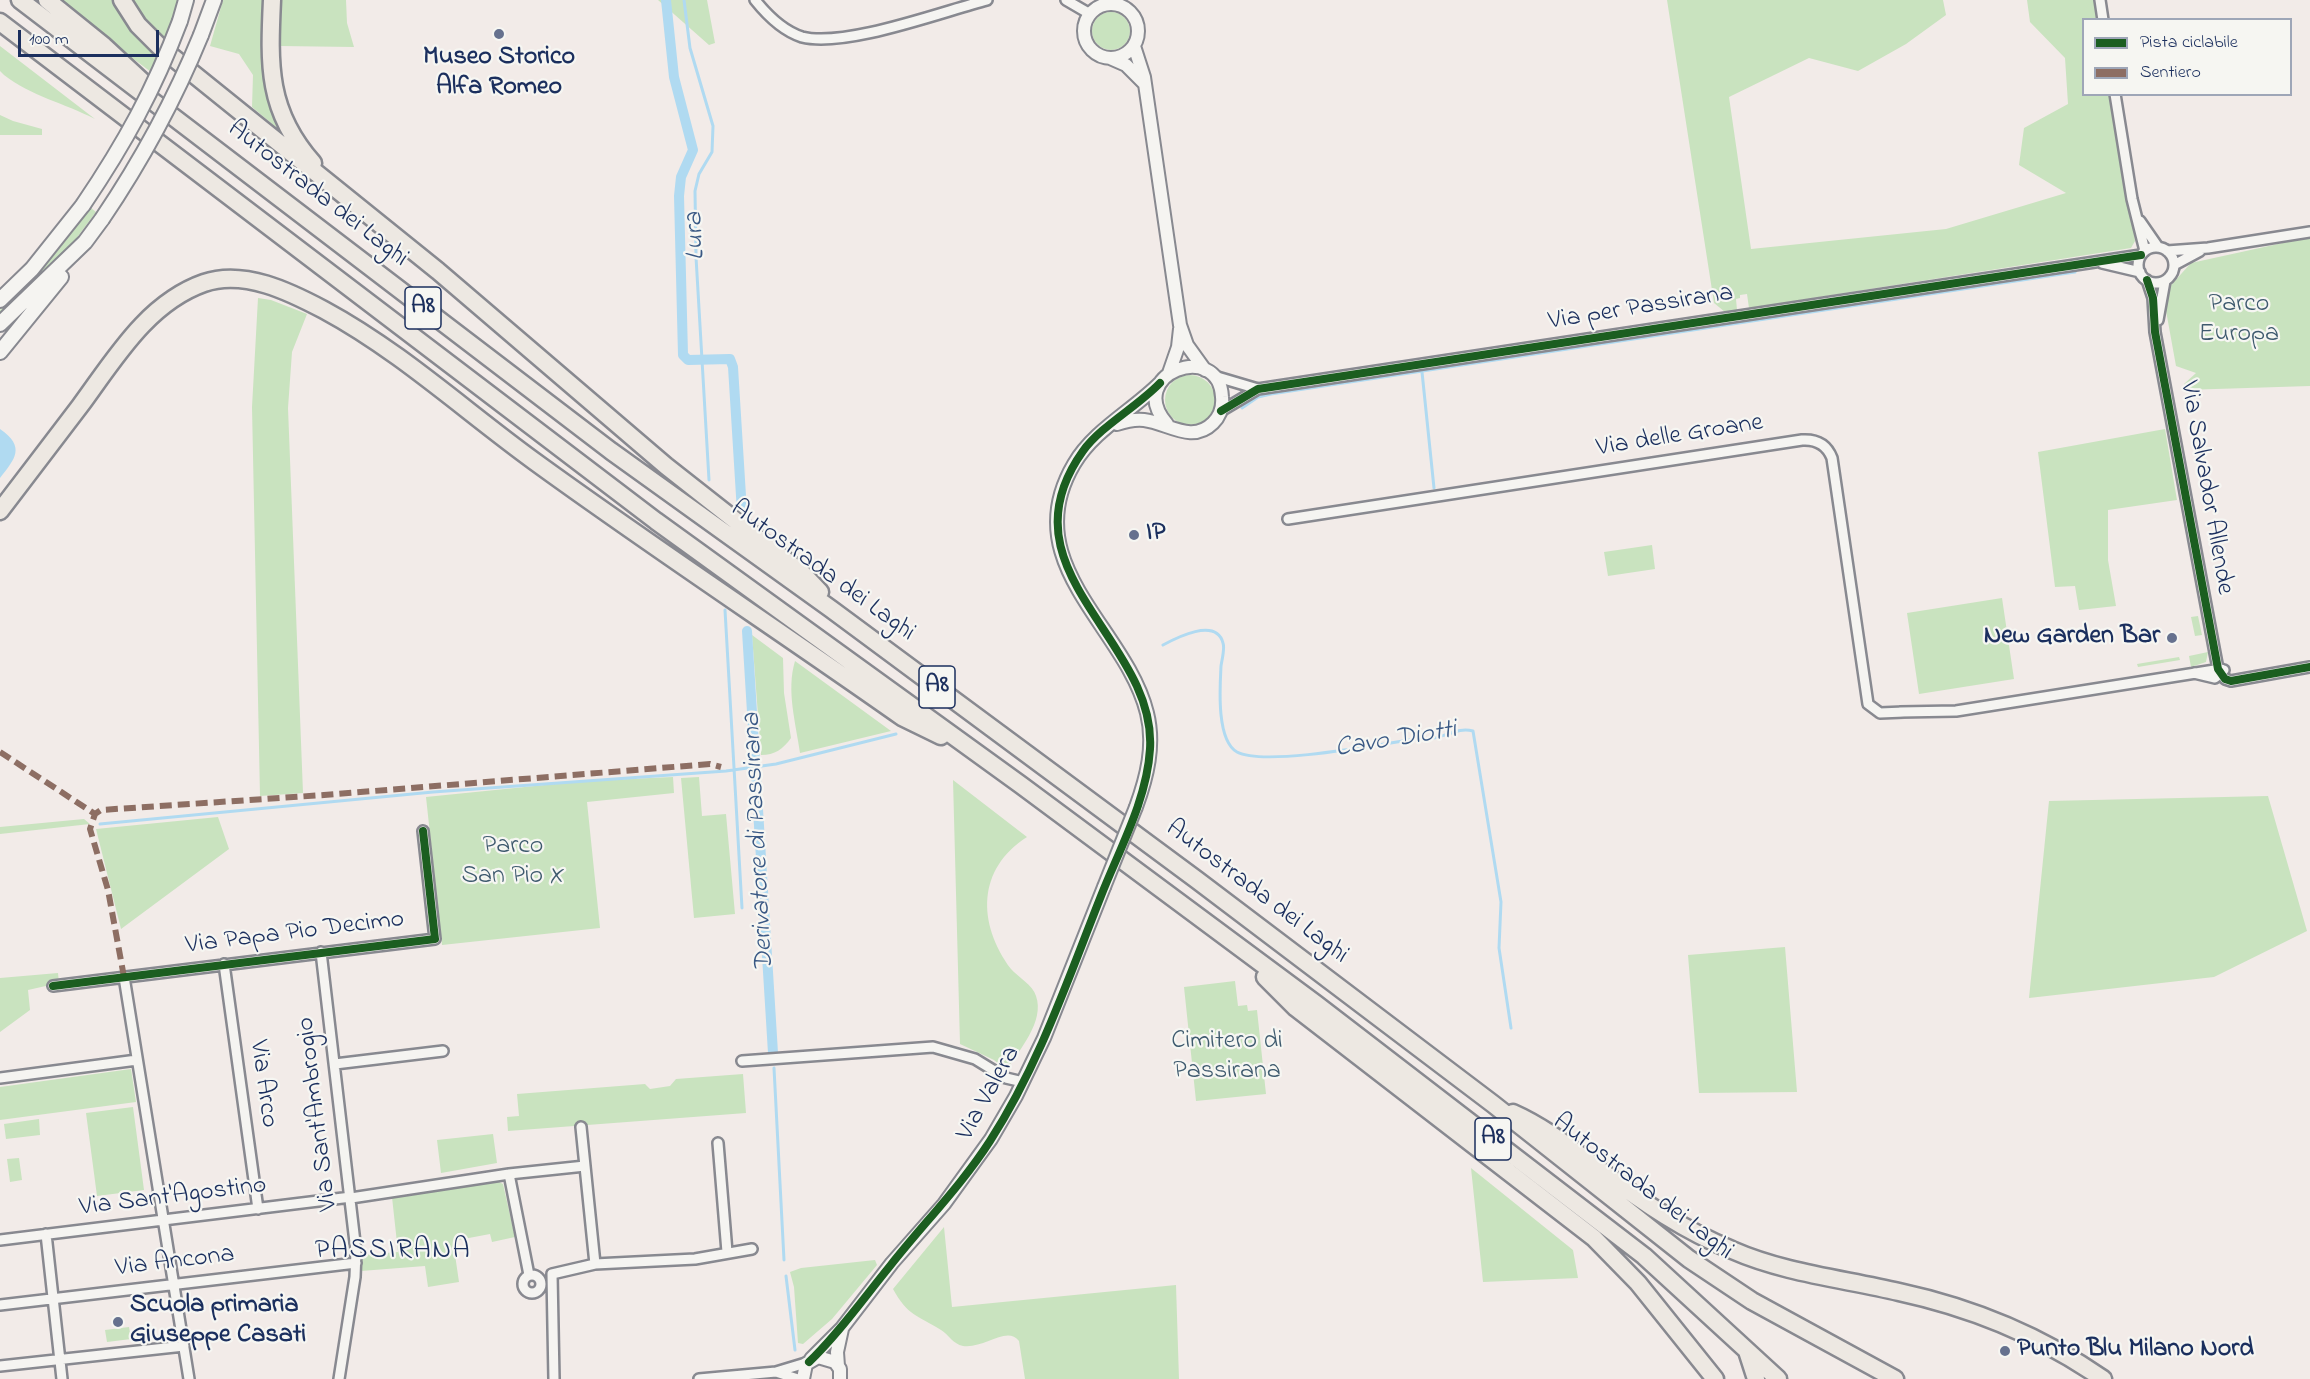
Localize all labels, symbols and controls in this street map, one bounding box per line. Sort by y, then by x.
scale bar [21,18,162,56]
legend [2082,18,2292,96]
text: 100 m [29,27,69,53]
marker: Museo Storico Alfa Romeo [492,27,506,41]
text: Pista ciclabile [2140,30,2238,56]
place label: Museo Storico Alfa Romeo [423,43,575,104]
text: Sentiero [2140,60,2201,86]
street label: Autostrada dei Laghi [220,115,414,275]
water label: Lura [680,211,714,261]
street label: Via per Passirana [1546,279,1736,339]
road number: A8 [405,287,441,329]
park label: Parco Europa [2199,290,2279,352]
street label: Via Salvador Allende [2171,379,2239,597]
street label: Via delle Groane [1594,408,1766,466]
street label: Autostrada dei Laghi [723,494,921,650]
place label: IP [1146,519,1166,551]
marker: IP [1127,528,1141,542]
place label: New Garden Bar [1984,622,2160,654]
marker: New Garden Bar [2165,631,2179,645]
road number: A8 [919,666,955,708]
water label: Derivatore di Passirana [737,712,783,972]
water label: Cavo Diotti [1333,715,1459,767]
street label: Autostrada dei Laghi [1158,814,1354,972]
park label: Parco San Pio X [461,832,565,894]
street label: Via Papa Pio Decimo [184,905,406,963]
street label: Via Sant'Ambrogio [292,1015,346,1213]
park label: Cimitero di Passirana [1171,1027,1283,1088]
street label: Via Arco [240,1038,284,1130]
street label: Via Valera [951,1041,1029,1147]
street label: Autostrada dei Laghi [1545,1108,1739,1268]
road number: A8 [1475,1118,1511,1160]
street label: Via Sant'Agostino [78,1171,268,1225]
district label: PASSIRANA [315,1235,471,1269]
street label: Via Ancona [114,1240,236,1286]
place label: Scuola primaria Giuseppe Casati [130,1291,306,1352]
marker: Scuola primaria Giuseppe Casati [111,1315,125,1329]
place label: Punto Blu Milano Nord [2017,1335,2254,1367]
marker: Punto Blu Milano Nord [1998,1344,2012,1358]

